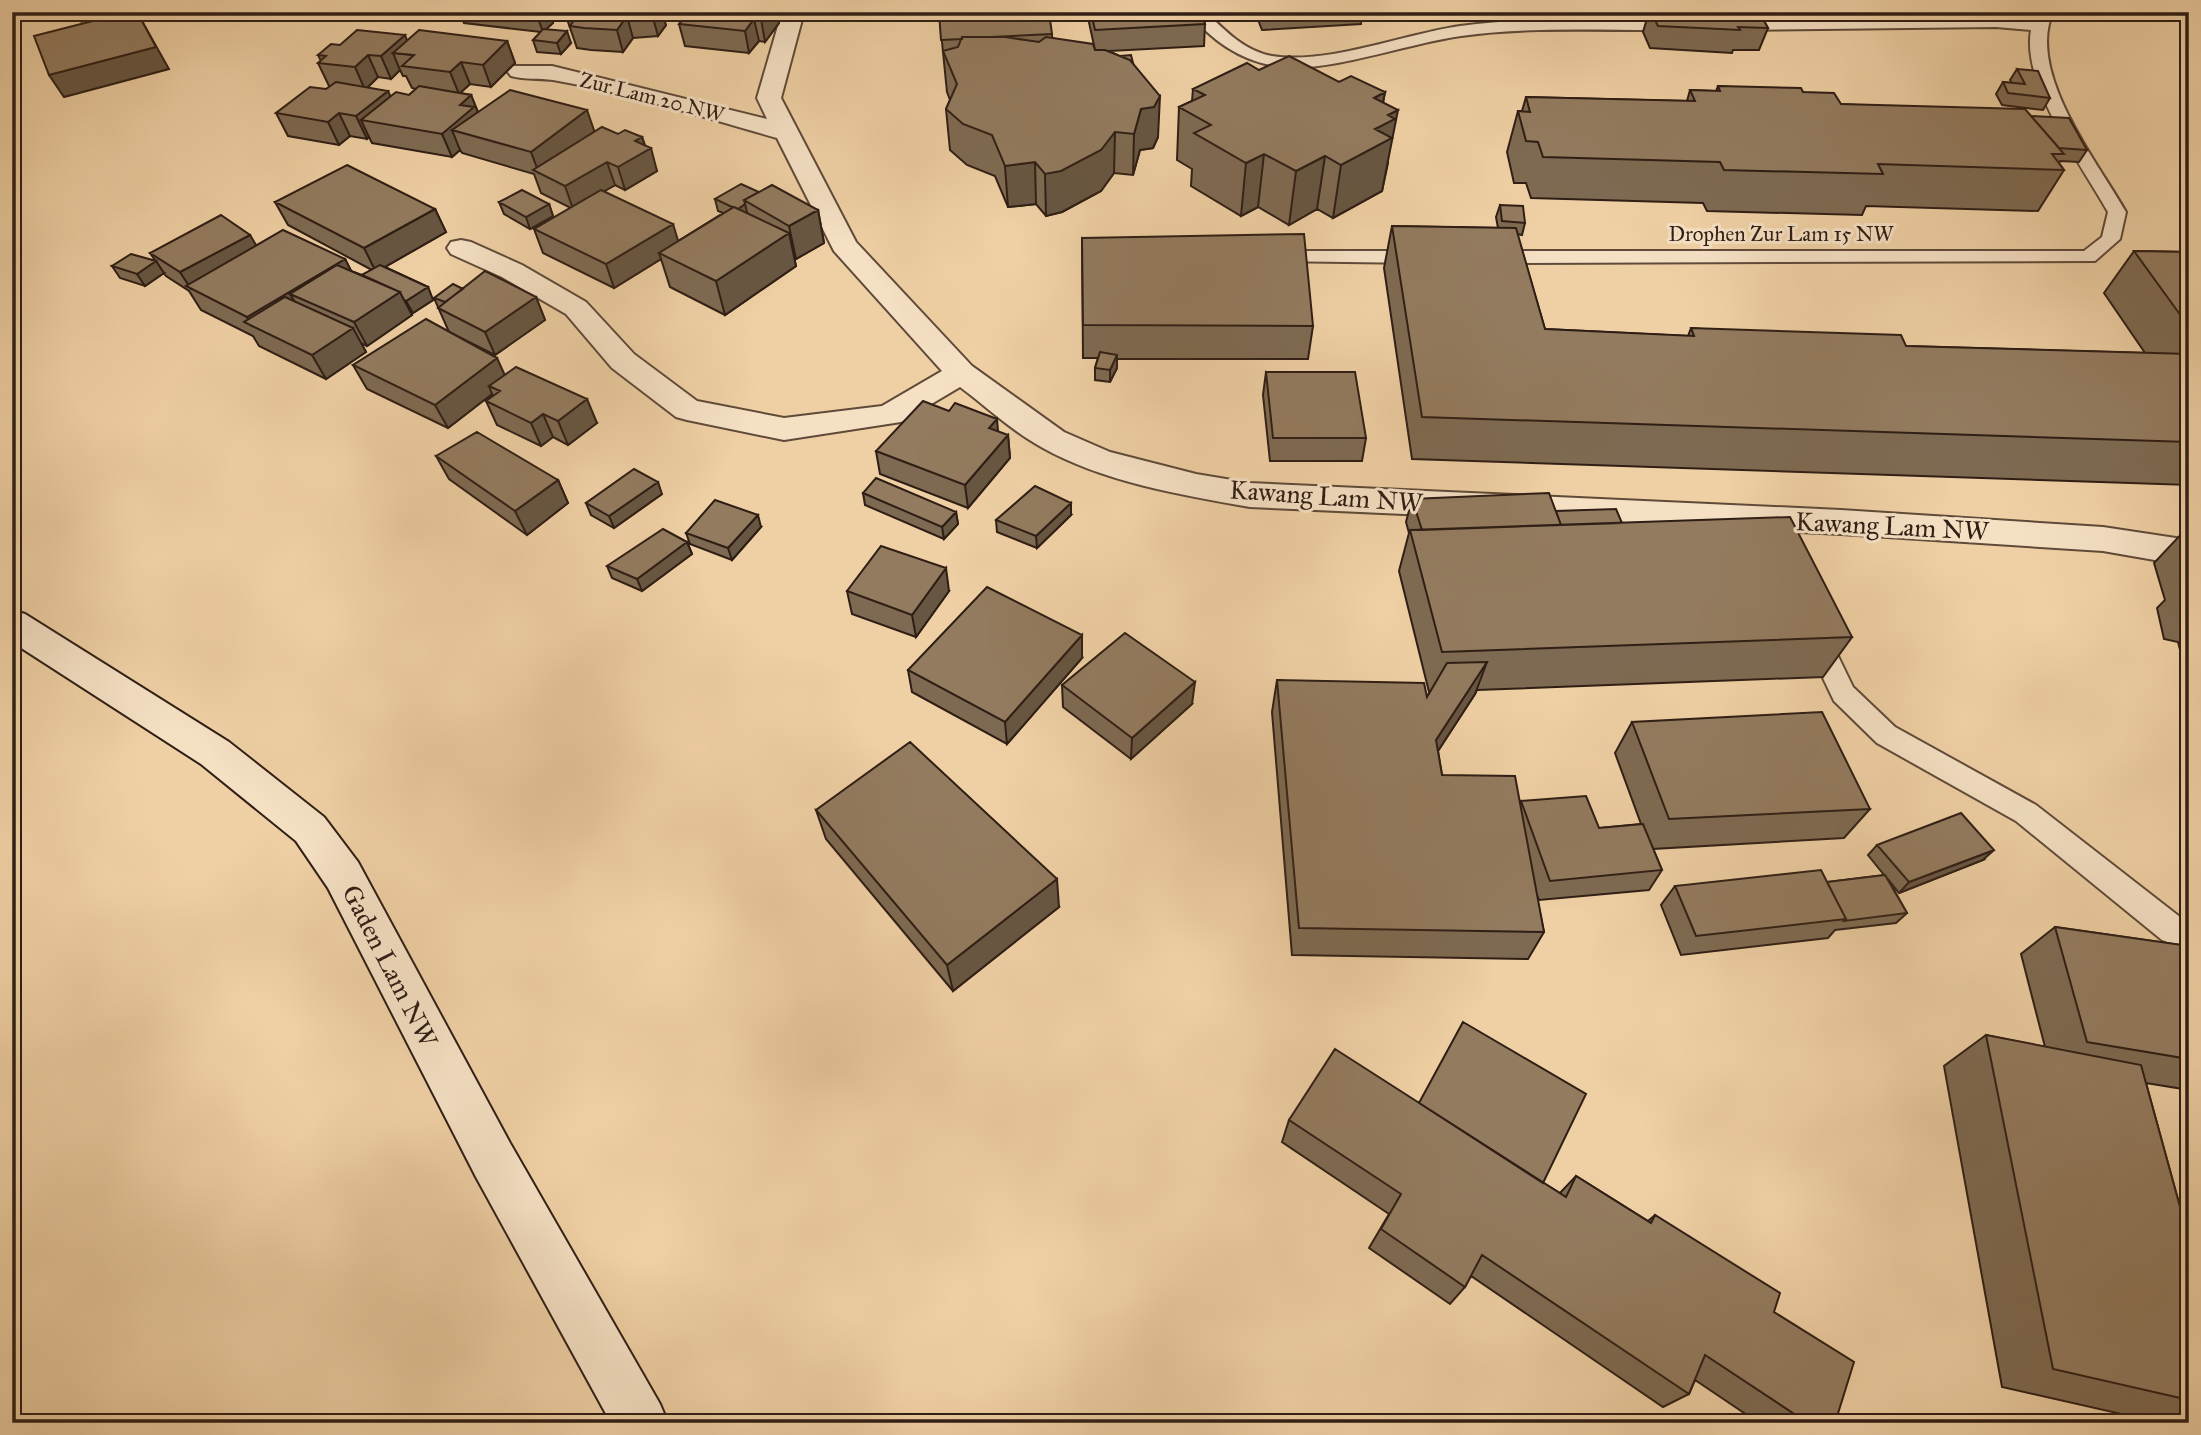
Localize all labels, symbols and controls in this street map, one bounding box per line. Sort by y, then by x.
street label: Zur Lam 20 NW [577,66,728,128]
street label: Drophen Zur Lam 15 NW [1668,221,1895,247]
street label: Kawang Lam NW [1228,473,1425,519]
street label: Kawang Lam NW [1795,505,1991,547]
street label: Gaden Lam NW [335,879,445,1054]

